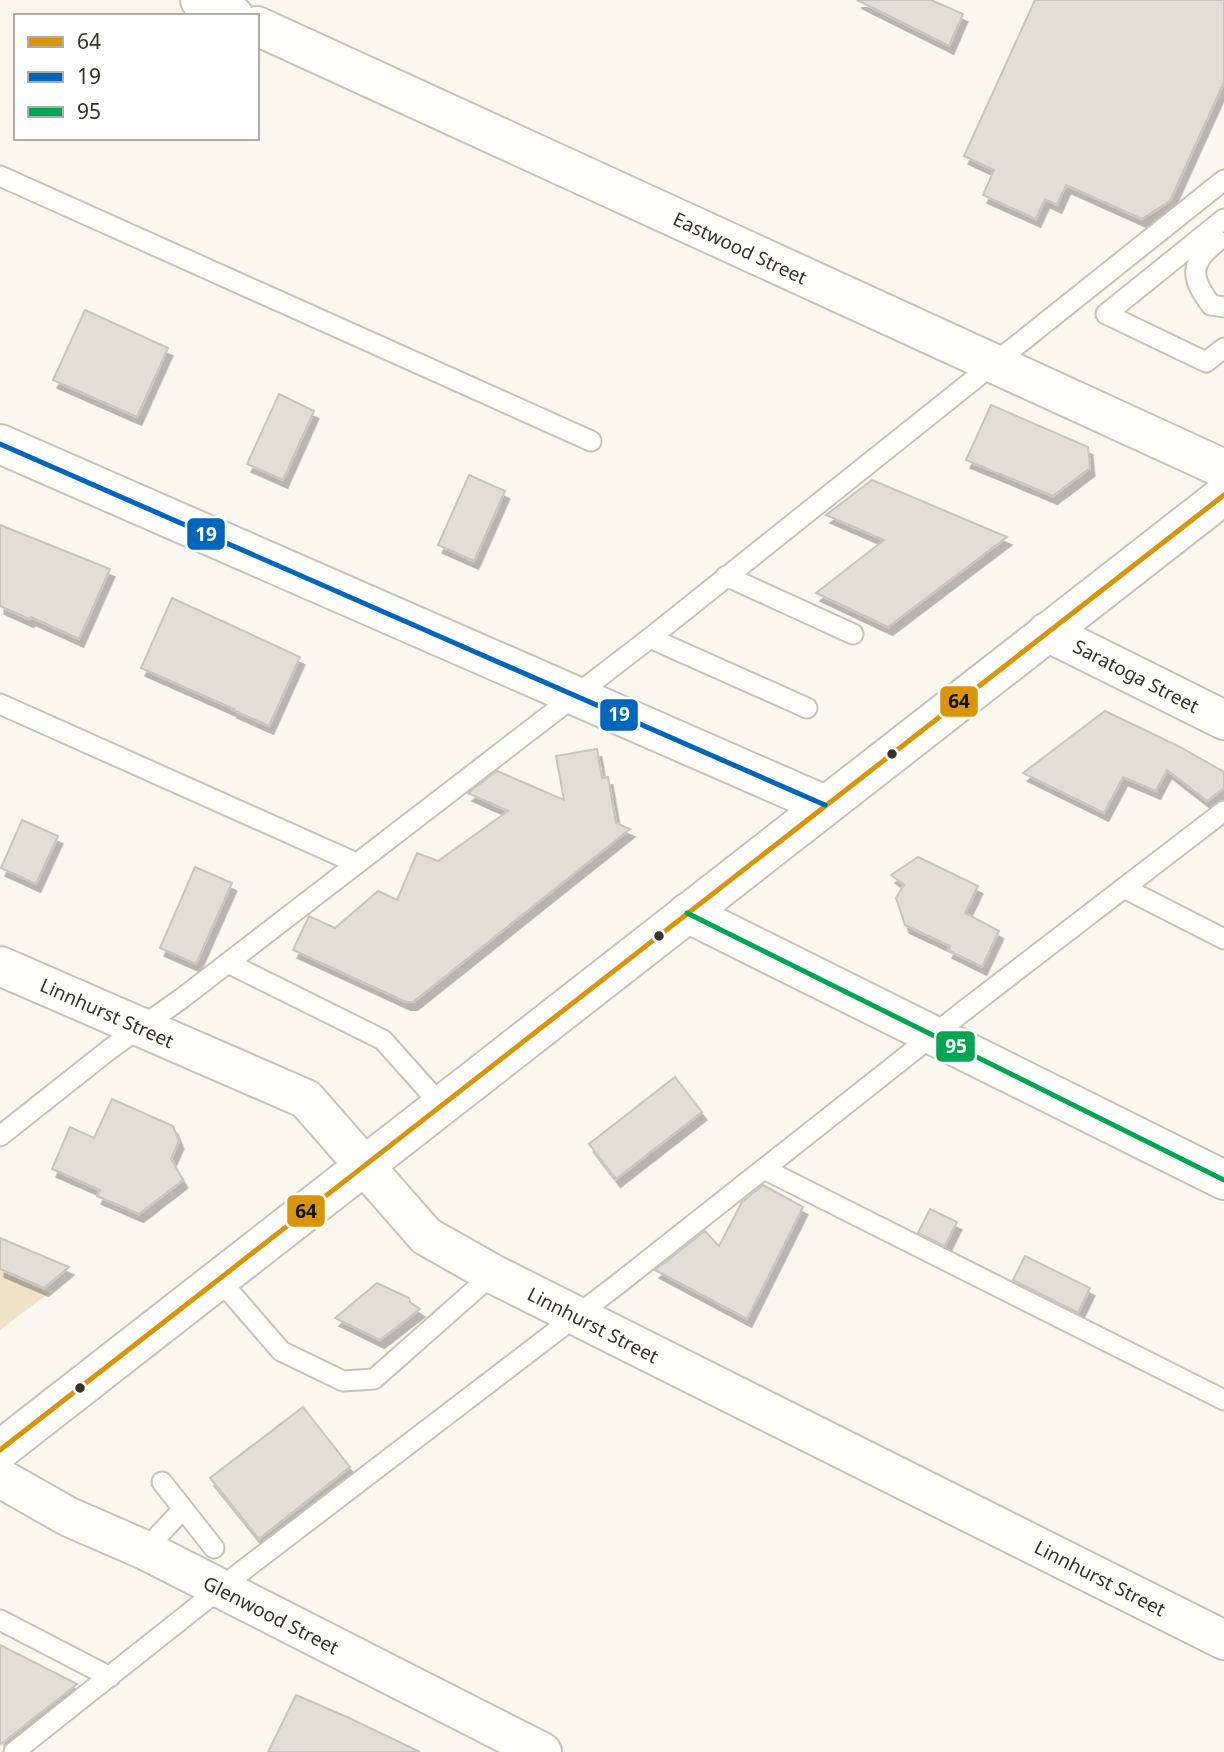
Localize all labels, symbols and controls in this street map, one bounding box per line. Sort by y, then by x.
legend [14,14,259,140]
text: 64 [77,27,101,55]
text: 19 [77,62,101,90]
text: 95 [77,97,101,125]
street label: Eastwood Street [669,206,811,290]
line badge: 19 [186,517,226,551]
text: 19 [195,521,217,547]
street label: Saratoga Street [1069,633,1203,719]
line badge: 64 [939,685,979,718]
text: 64 [948,688,970,714]
line badge: 19 [599,698,639,732]
text: 19 [608,701,630,727]
unlabelled marker [885,747,899,761]
unlabelled marker [652,929,666,943]
street label: Linnhurst Street [36,972,178,1054]
line badge: 95 [935,1030,976,1063]
text: 95 [945,1033,967,1059]
line badge: 64 [286,1194,326,1228]
text: 64 [295,1198,317,1224]
street label: Linnhurst Street [523,1281,663,1369]
unlabelled marker [73,1381,87,1395]
street label: Linnhurst Street [1030,1534,1170,1622]
street label: Glenwood Street [199,1570,343,1660]

